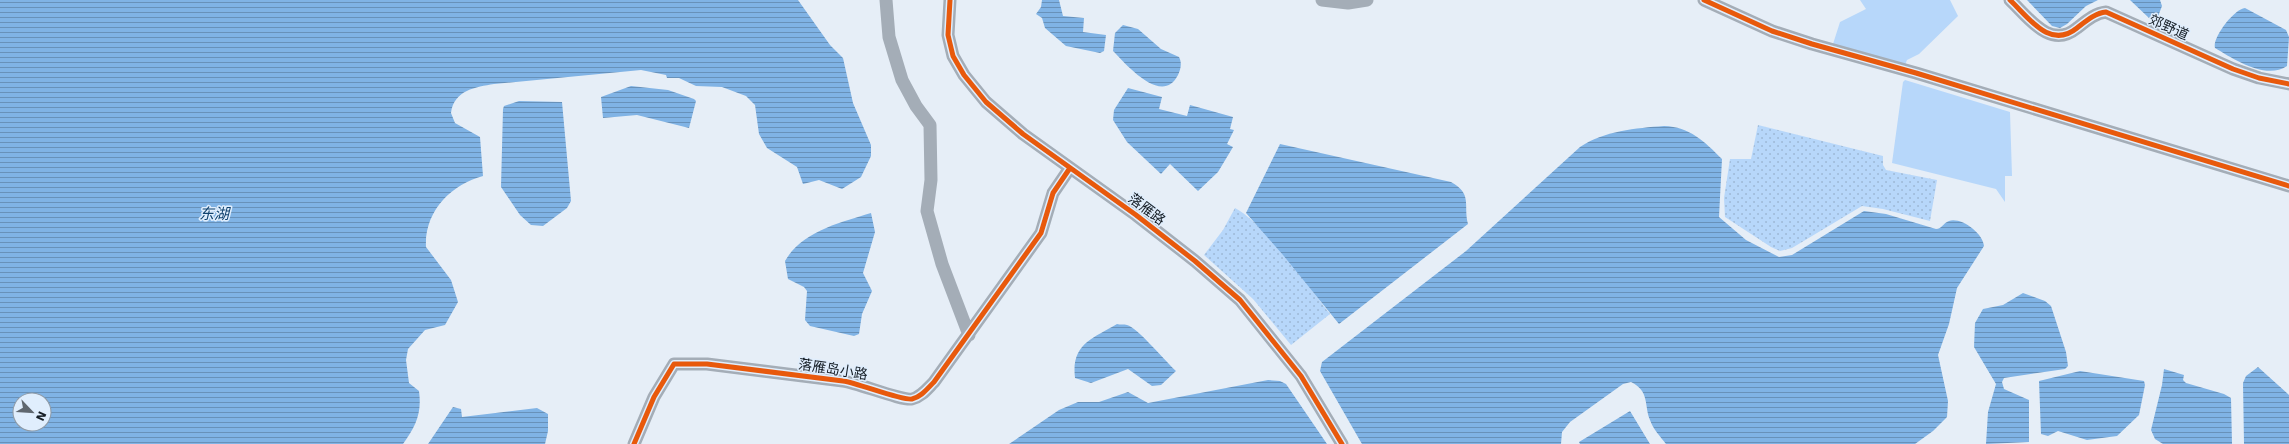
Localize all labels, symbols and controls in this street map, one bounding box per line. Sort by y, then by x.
street label: 郊野道 [2147,11,2191,43]
street label: 落雁路 [1125,190,1169,228]
water label: 东湖 [199,205,231,223]
street label: 落雁岛小路 [797,356,869,382]
north arrow [12,392,52,432]
text: N [33,409,48,423]

